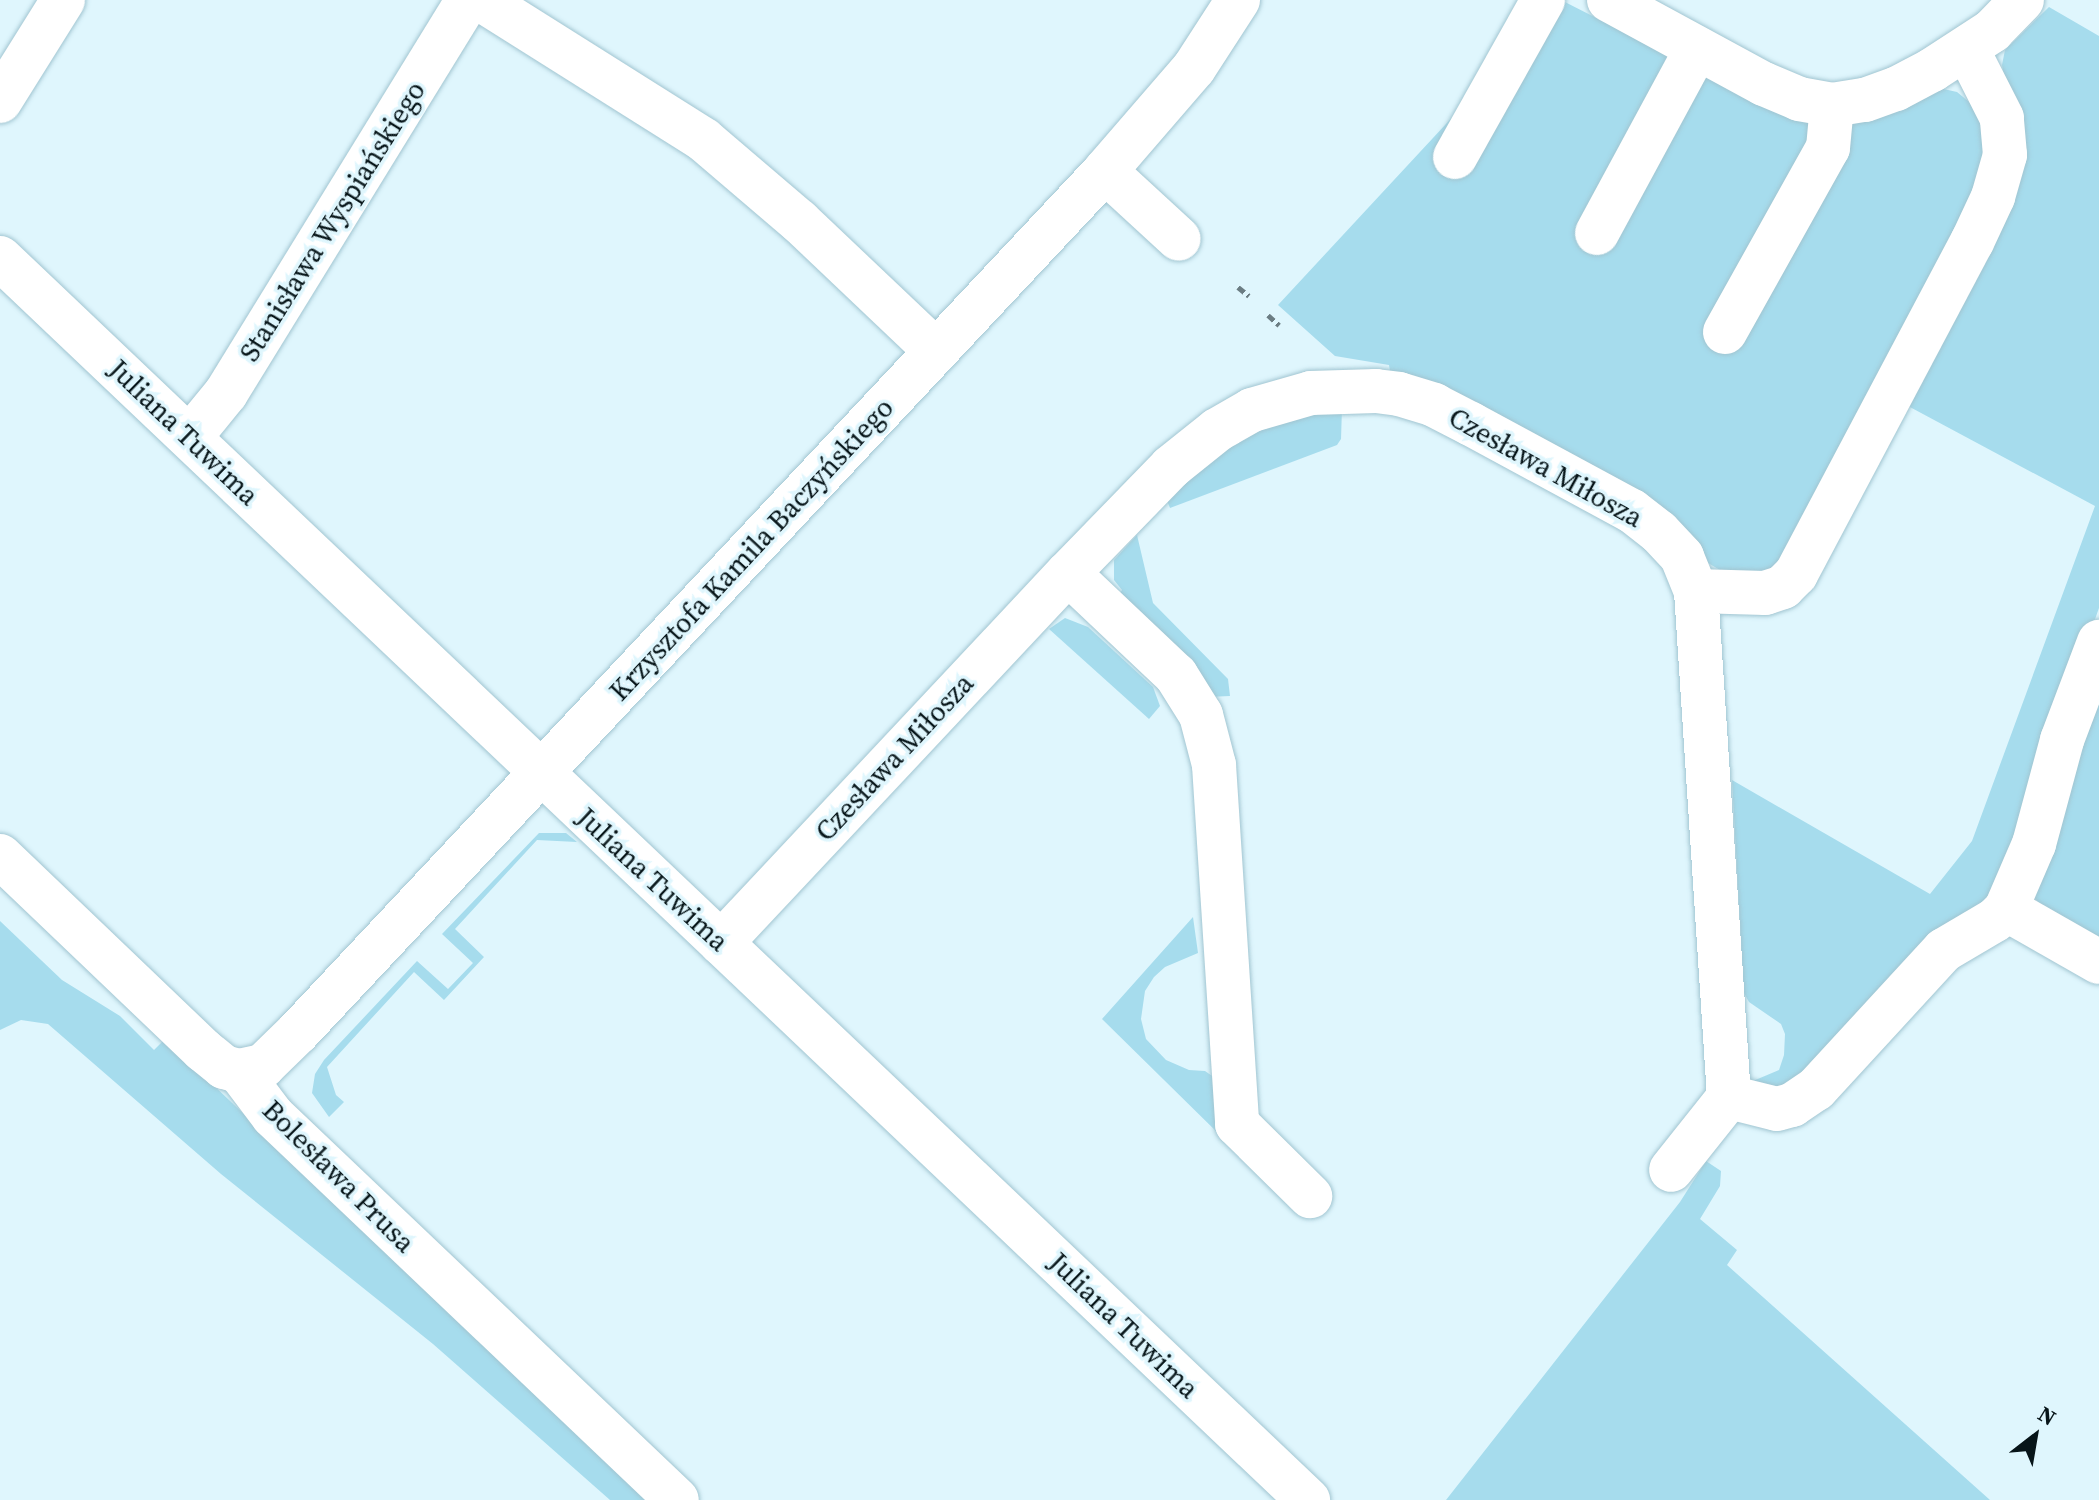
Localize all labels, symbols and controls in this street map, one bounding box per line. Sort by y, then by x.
street label: Stanisława Wyspiańskiego [232,74,432,368]
street label: Juliana Tuwima [102,352,266,512]
street label: Krzysztofa Kamila Baczyńskiego [602,391,900,707]
street label: Czesława Miłosza [1443,400,1649,534]
street label: Czesława Miłosza [808,666,980,848]
street label: Juliana Tuwima [570,800,736,958]
street label: Bolesława Prusa [256,1093,422,1259]
street label: Juliana Tuwima [1042,1245,1206,1405]
north arrow [1995,1396,2075,1476]
text: N [2033,1398,2062,1432]

